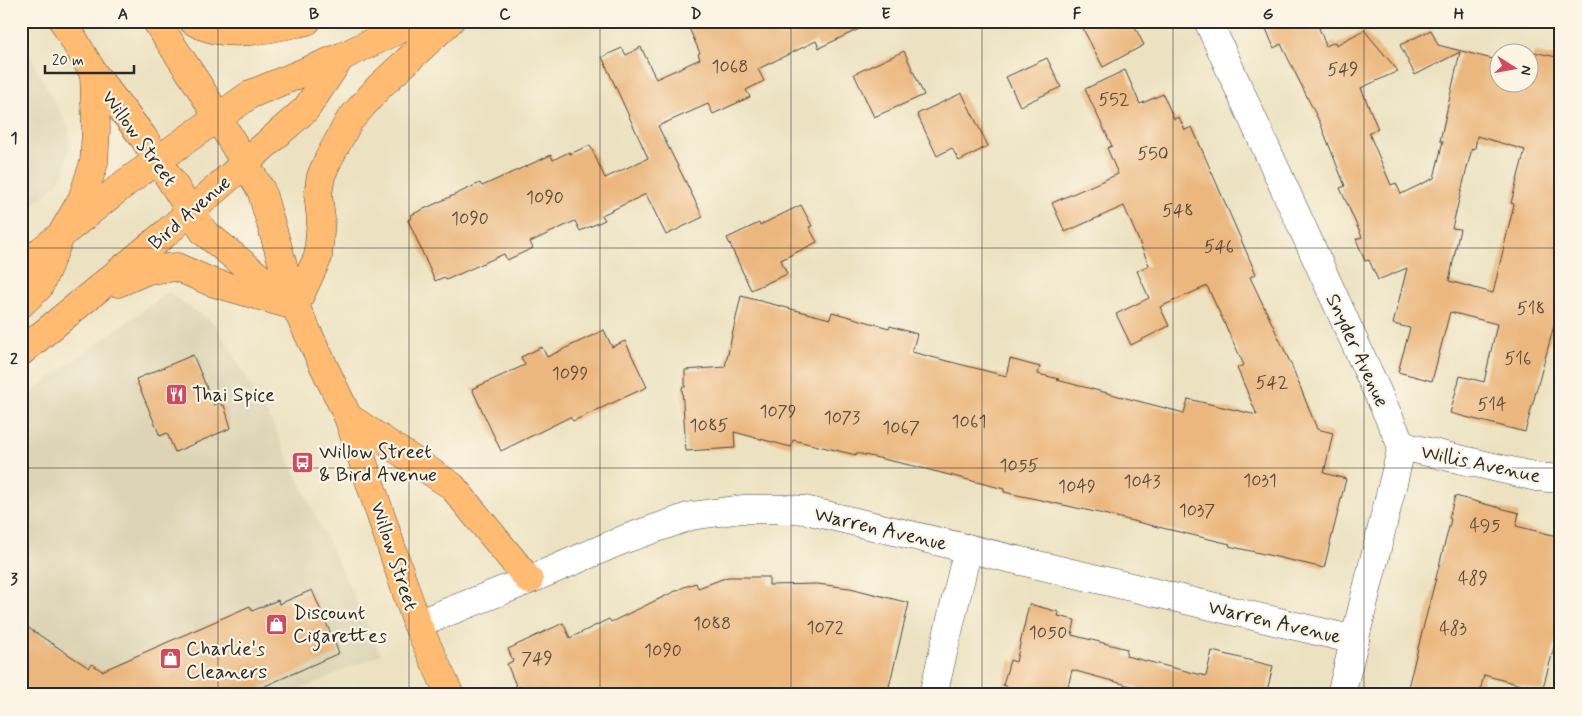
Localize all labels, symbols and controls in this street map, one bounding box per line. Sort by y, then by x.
text: A [118,4,128,25]
text: B [309,4,319,25]
text: C [499,4,511,25]
text: D [690,4,702,25]
text: E [881,4,891,25]
text: F [1073,4,1082,25]
text: G [1263,4,1274,25]
text: H [1454,4,1465,25]
scale bar [45,42,134,74]
north arrow [1490,42,1540,92]
text: 20 m [52,51,84,71]
house number: 1068 [712,55,748,79]
house number: 549 [1327,58,1359,82]
text: N [1516,64,1536,77]
street label: Willow Street [95,85,183,192]
house number: 552 [1098,88,1130,112]
text: 1 [10,128,18,149]
house number: 550 [1137,142,1169,166]
street label: Bird Avenue [143,170,237,256]
house number: 1090 [526,186,564,210]
house number: 548 [1162,199,1194,223]
house number: 1090 [451,207,489,231]
house number: 546 [1204,235,1234,259]
street label: Snyder Avenue [1319,289,1395,412]
house number: 518 [1517,297,1545,321]
house number: 516 [1504,347,1532,371]
text: 2 [10,349,18,370]
house number: 1099 [552,362,588,386]
house number: 542 [1256,371,1288,395]
restaurant icon: Thai Spice [164,382,188,406]
place label: Thai Spice [192,382,275,409]
house number: 514 [1477,393,1507,417]
house number: 1079 [759,400,797,424]
house number: 1073 [824,406,860,430]
house number: 1061 [952,410,986,434]
house number: 1085 [690,414,729,438]
house number: 1067 [882,416,920,440]
place label: Willow Street & Bird Avenue [319,439,437,489]
street label: Willis Avenue [1418,439,1543,490]
bus stop icon: Willow Street & Bird Avenue [291,450,315,474]
house number: 1055 [999,454,1039,478]
house number: 1031 [1243,469,1277,493]
house number: 1043 [1123,470,1161,494]
house number: 1049 [1058,475,1096,499]
street label: Willow Street [363,499,424,614]
house number: 1037 [1179,499,1215,523]
street label: Warren Avenue [812,501,950,558]
house number: 495 [1469,514,1501,538]
house number: 489 [1458,567,1488,591]
text: 3 [10,569,18,590]
street label: Warren Avenue [1206,594,1344,651]
place label: Discount Cigarettes [293,600,387,652]
shop icon: Discount Cigarettes [265,612,289,636]
house number: 1088 [693,612,731,636]
house number: 1072 [806,616,844,640]
house number: 483 [1439,617,1467,641]
house number: 1050 [1029,621,1067,645]
place label: Charlie's Cleaners [186,636,267,686]
house number: 1090 [644,639,682,663]
shop icon: Charlie's Cleaners [158,647,182,671]
house number: 749 [521,647,553,671]

